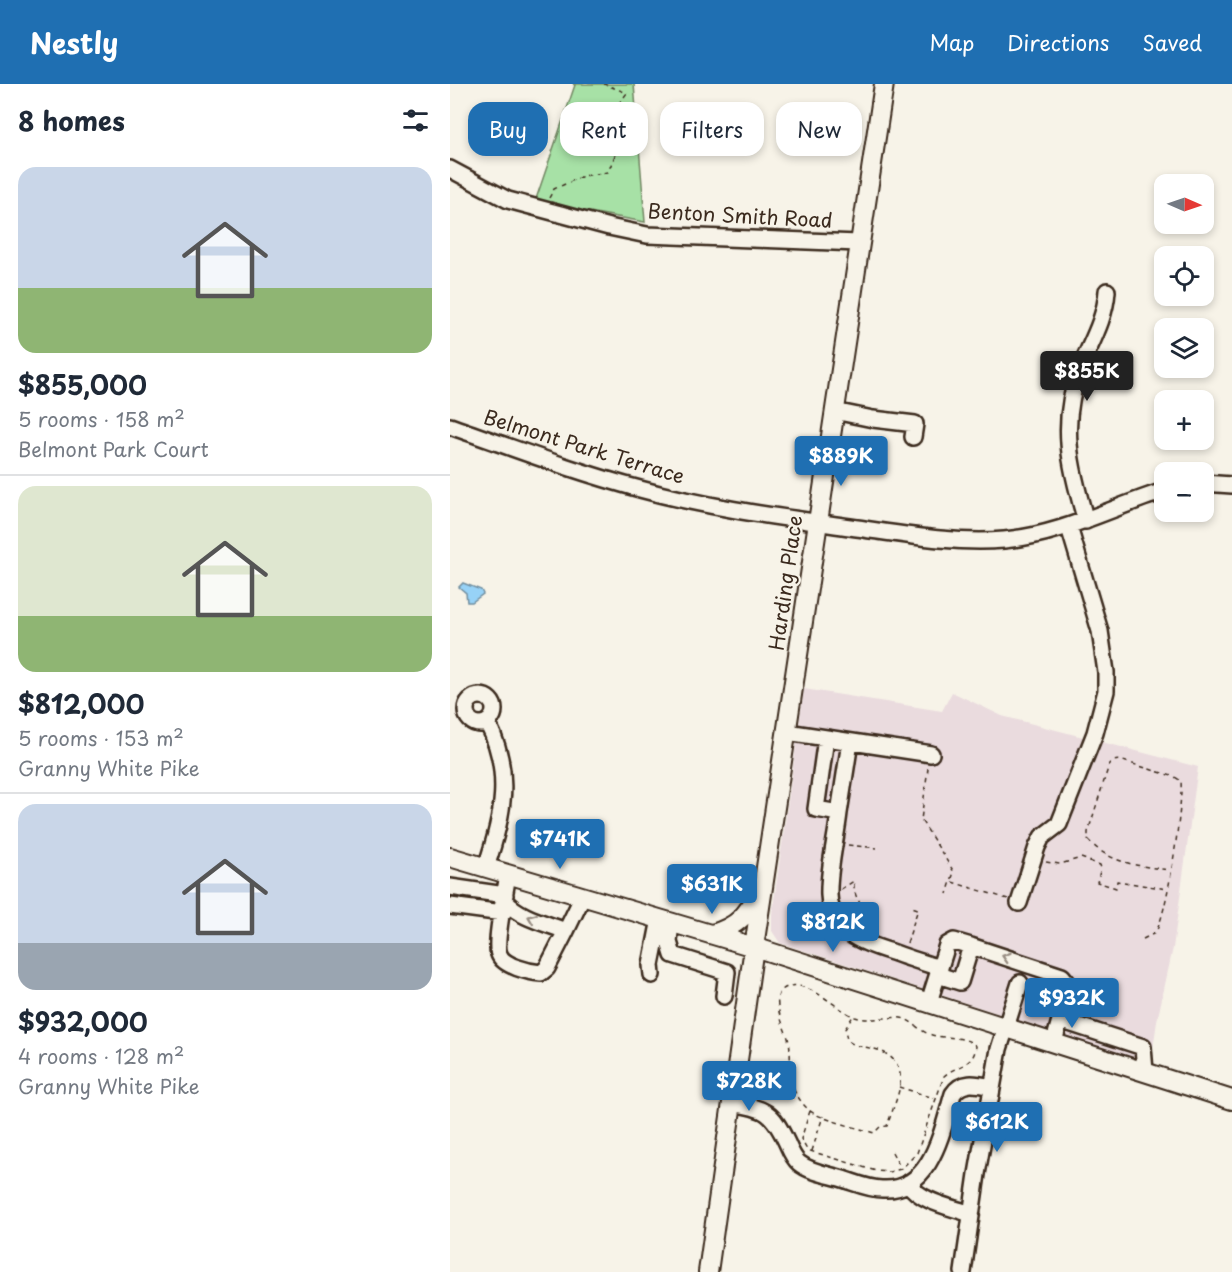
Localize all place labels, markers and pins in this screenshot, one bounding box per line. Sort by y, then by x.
pin: $855K [1045,351,1129,402]
pin: $889K [799,436,883,487]
pin: $741K [518,819,602,870]
pin: $631K [670,864,754,915]
pin: $812K [791,902,875,953]
pin: $932K [1030,978,1114,1029]
pin: $728K [707,1061,791,1112]
pin: $612K [955,1102,1039,1153]

